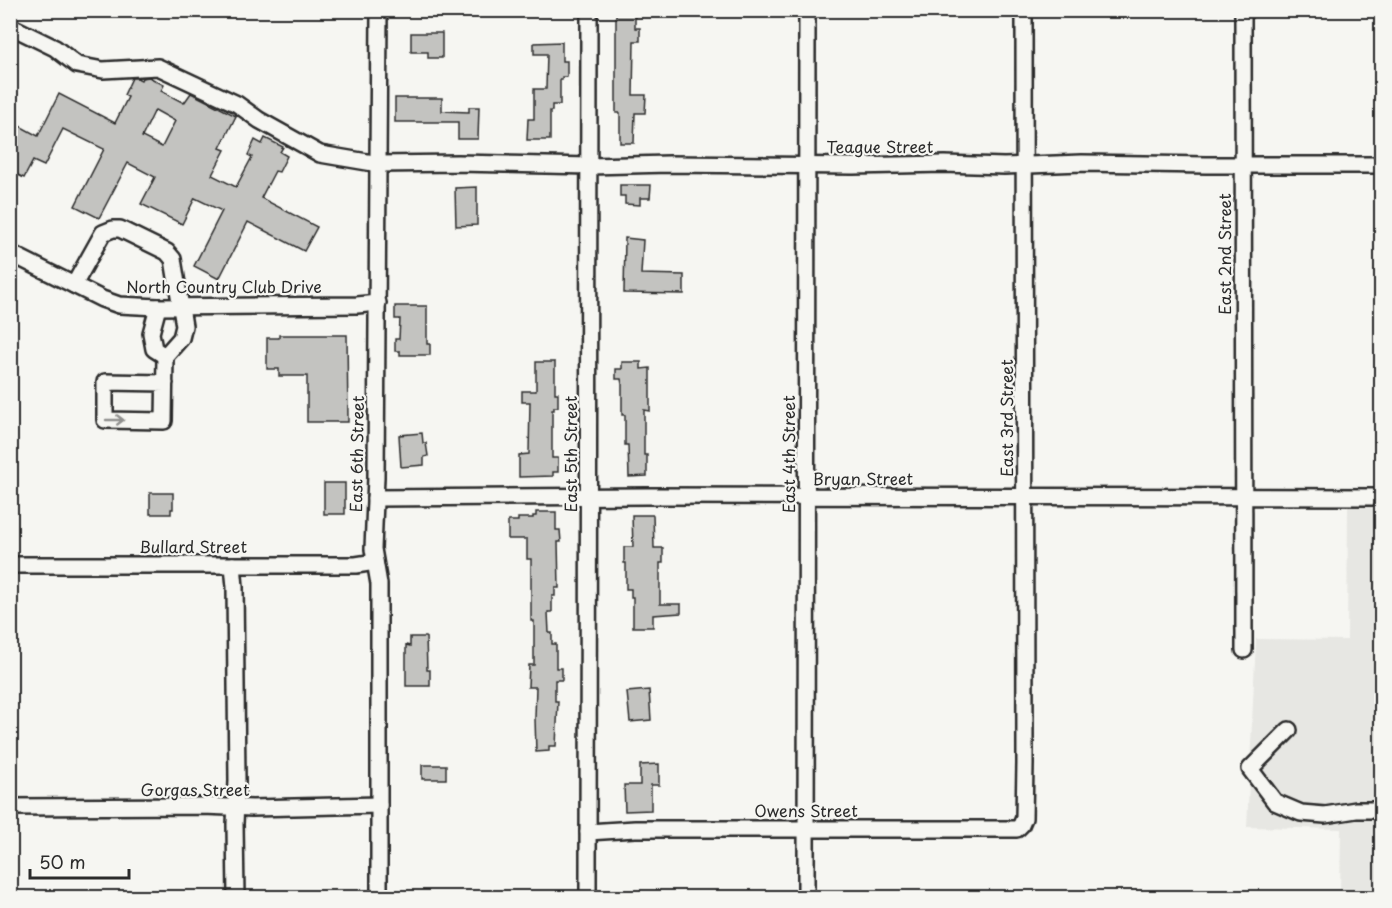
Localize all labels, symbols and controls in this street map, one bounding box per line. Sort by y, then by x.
street label: Teague Street [827,134,934,158]
street label: East 2nd Street [1212,193,1236,315]
street label: North Country Club Drive [126,274,322,298]
street label: East 3rd Street [994,359,1018,477]
street label: East 6th Street [343,395,369,513]
street label: East 5th Street [558,395,582,512]
street label: East 4th Street [776,395,800,513]
one-way arrow [105,414,125,426]
street label: Bryan Street [813,466,914,490]
street label: Bullard Street [139,534,247,558]
street label: Gorgas Street [140,777,250,801]
street label: Owens Street [754,798,858,822]
scale bar [30,842,129,880]
text: 50 m [39,848,86,875]

